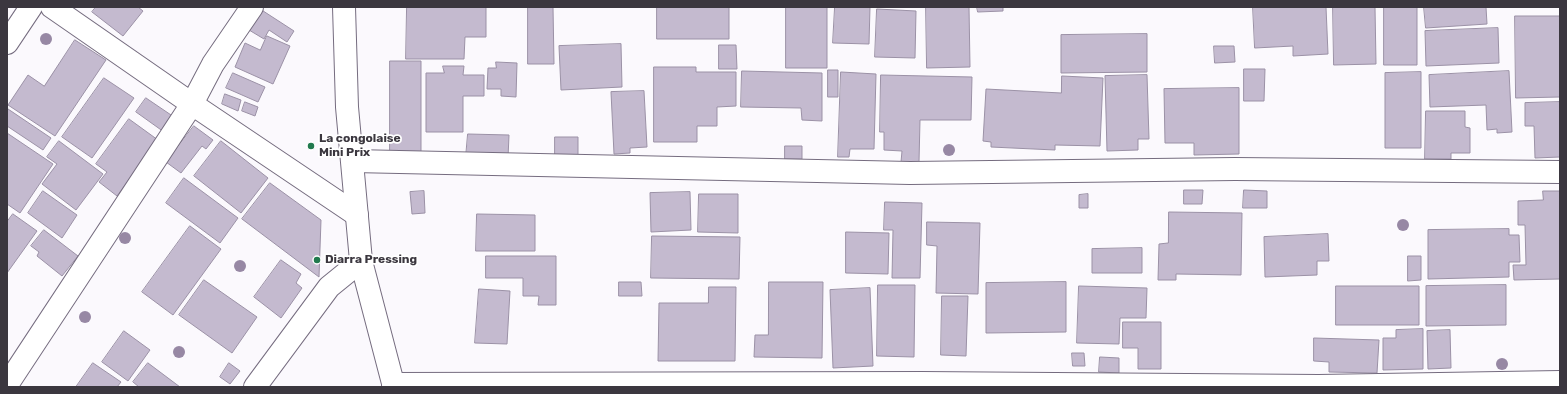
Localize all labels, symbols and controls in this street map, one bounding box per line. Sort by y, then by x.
place label: La congolaise Mini Prix [319,132,401,160]
marker: La congolaise Mini Prix [306,141,316,151]
place label: Diarra Pressing [325,253,417,267]
marker: Diarra Pressing [312,255,322,265]

